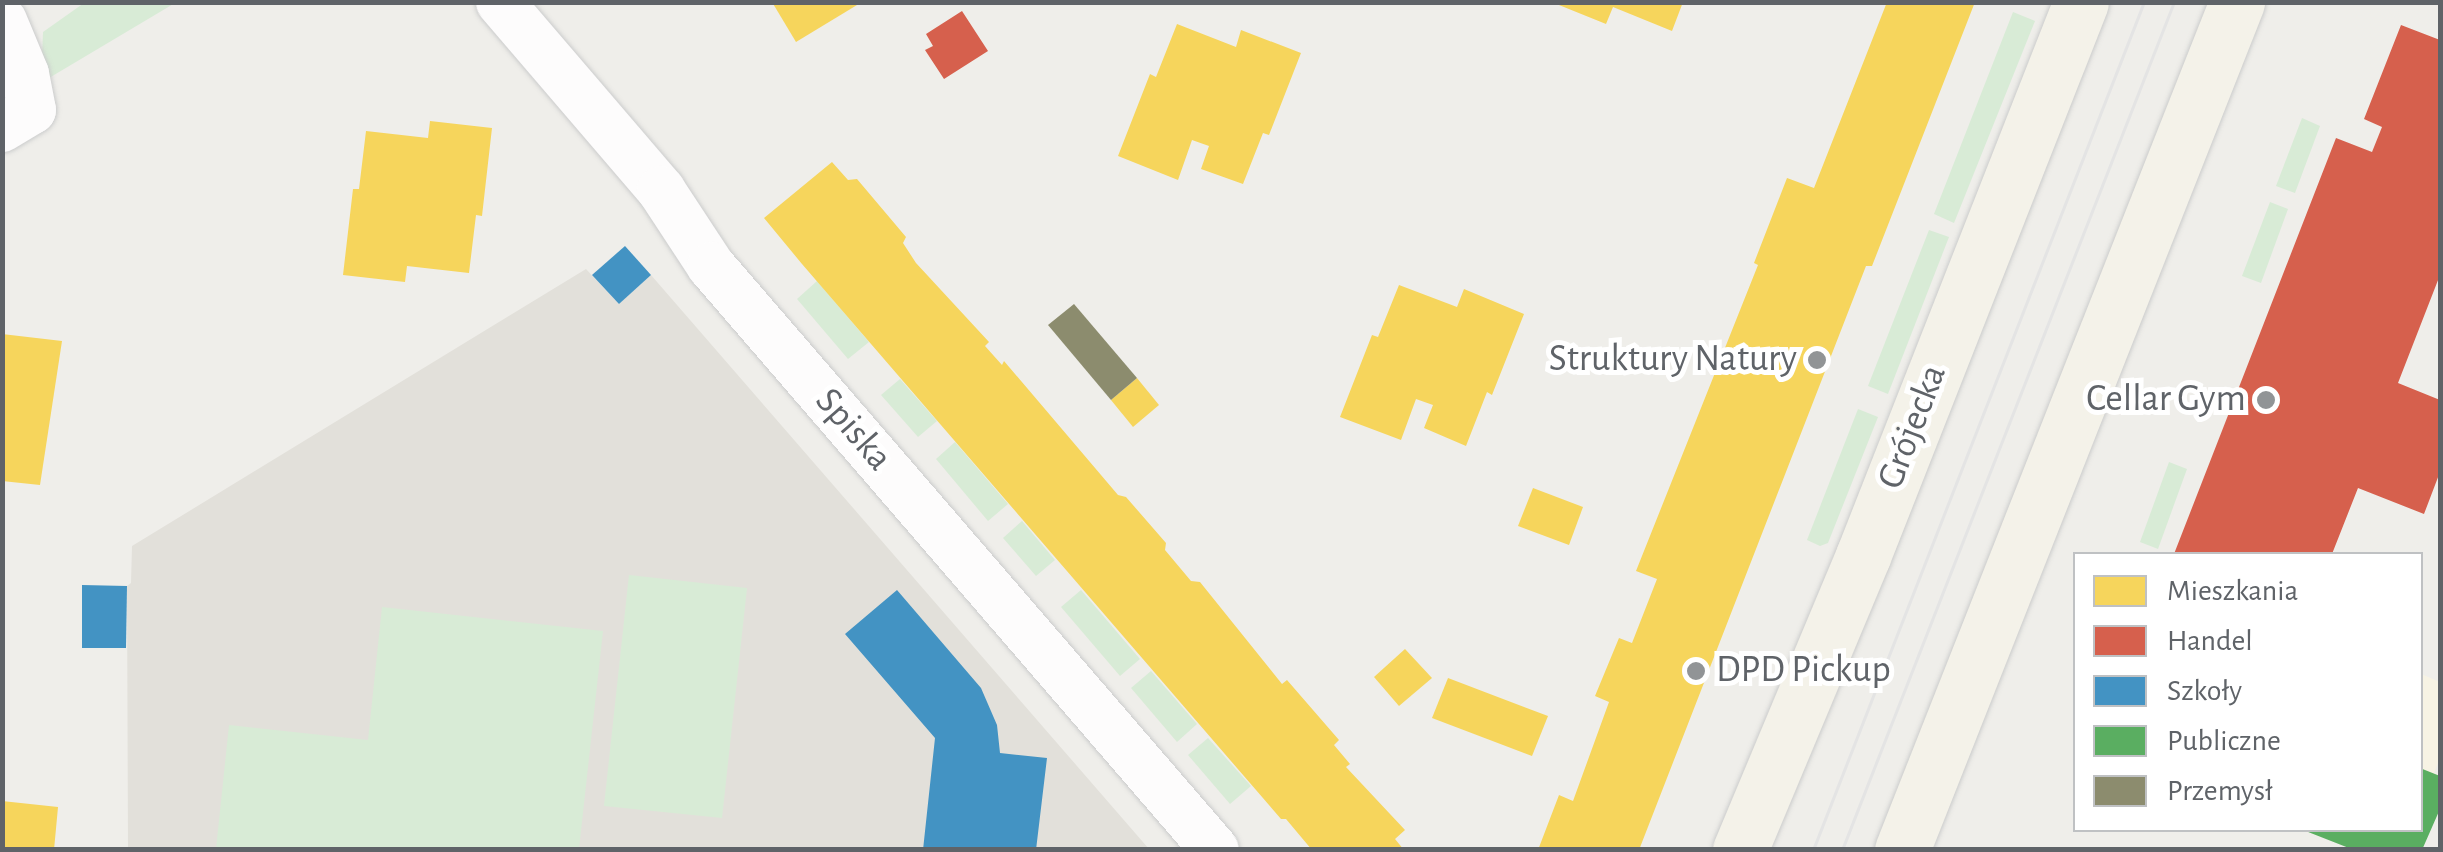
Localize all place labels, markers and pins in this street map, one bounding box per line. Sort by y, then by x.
place label: Struktury Natury [1549,337,1797,383]
marker: Struktury Natury [1806,349,1828,371]
place label: Cellar Gym [2086,377,2246,423]
marker: Cellar Gym [2255,389,2277,411]
place label: DPD Pickup [1716,648,1891,694]
marker: DPD Pickup [1685,660,1707,682]

